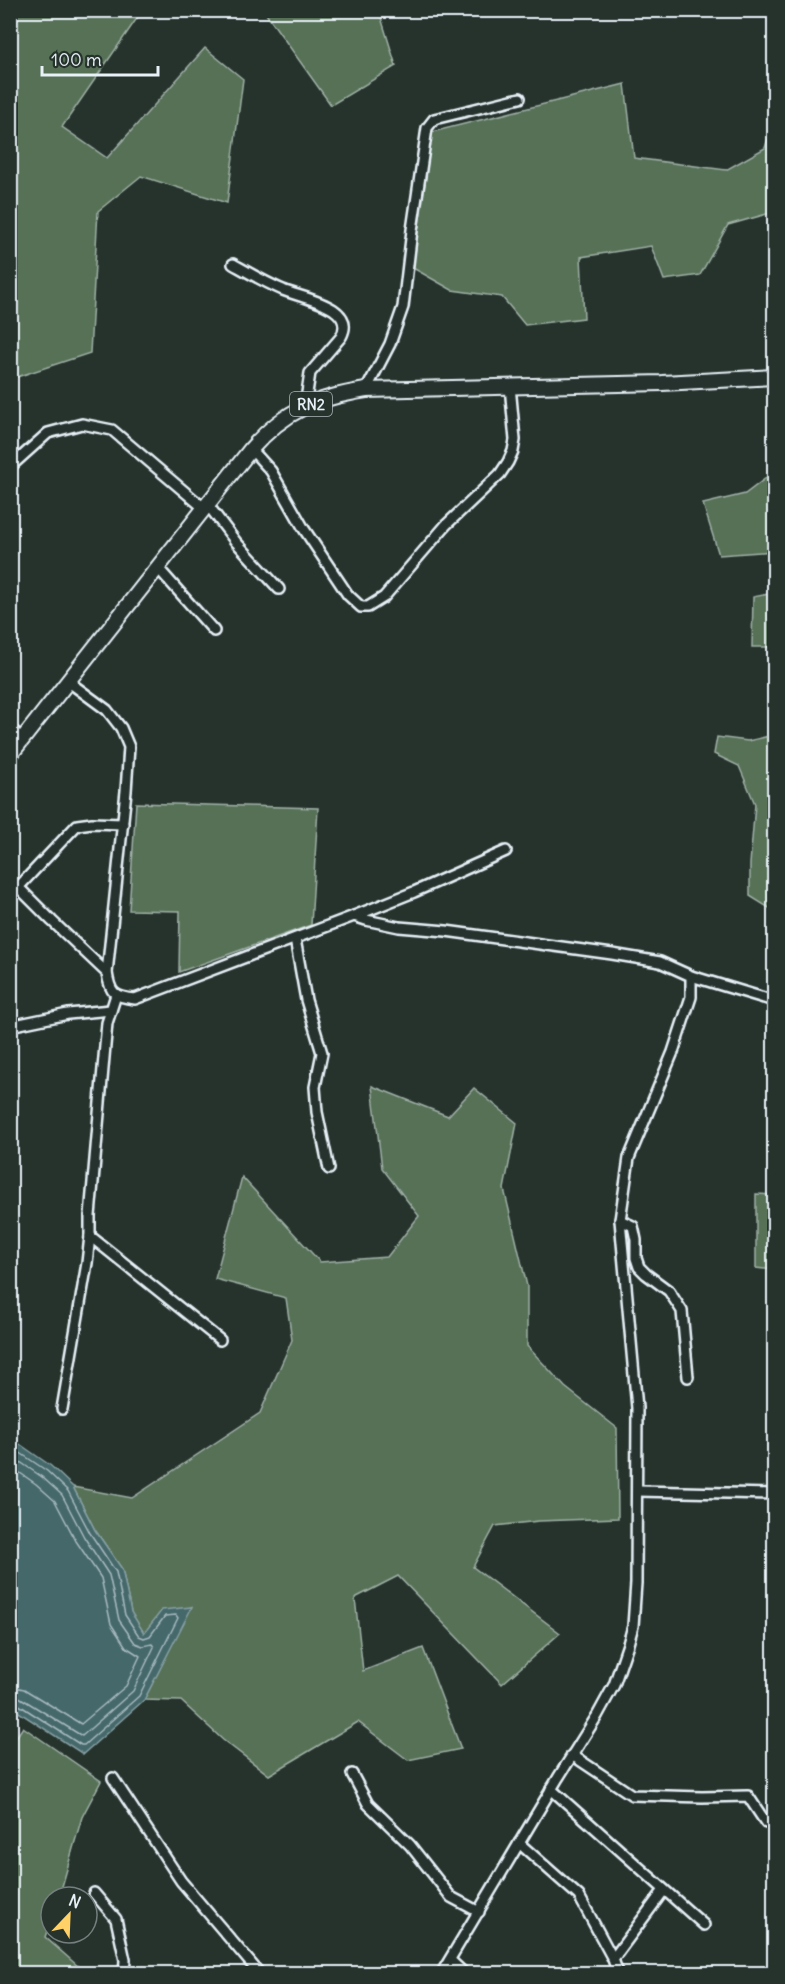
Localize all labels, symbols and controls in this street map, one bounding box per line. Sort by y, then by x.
scale bar [42,39,158,77]
text: 100 m [51,48,102,71]
road number: RN2 [290,392,332,416]
north arrow [39,1885,99,1945]
text: N [66,1890,84,1913]

